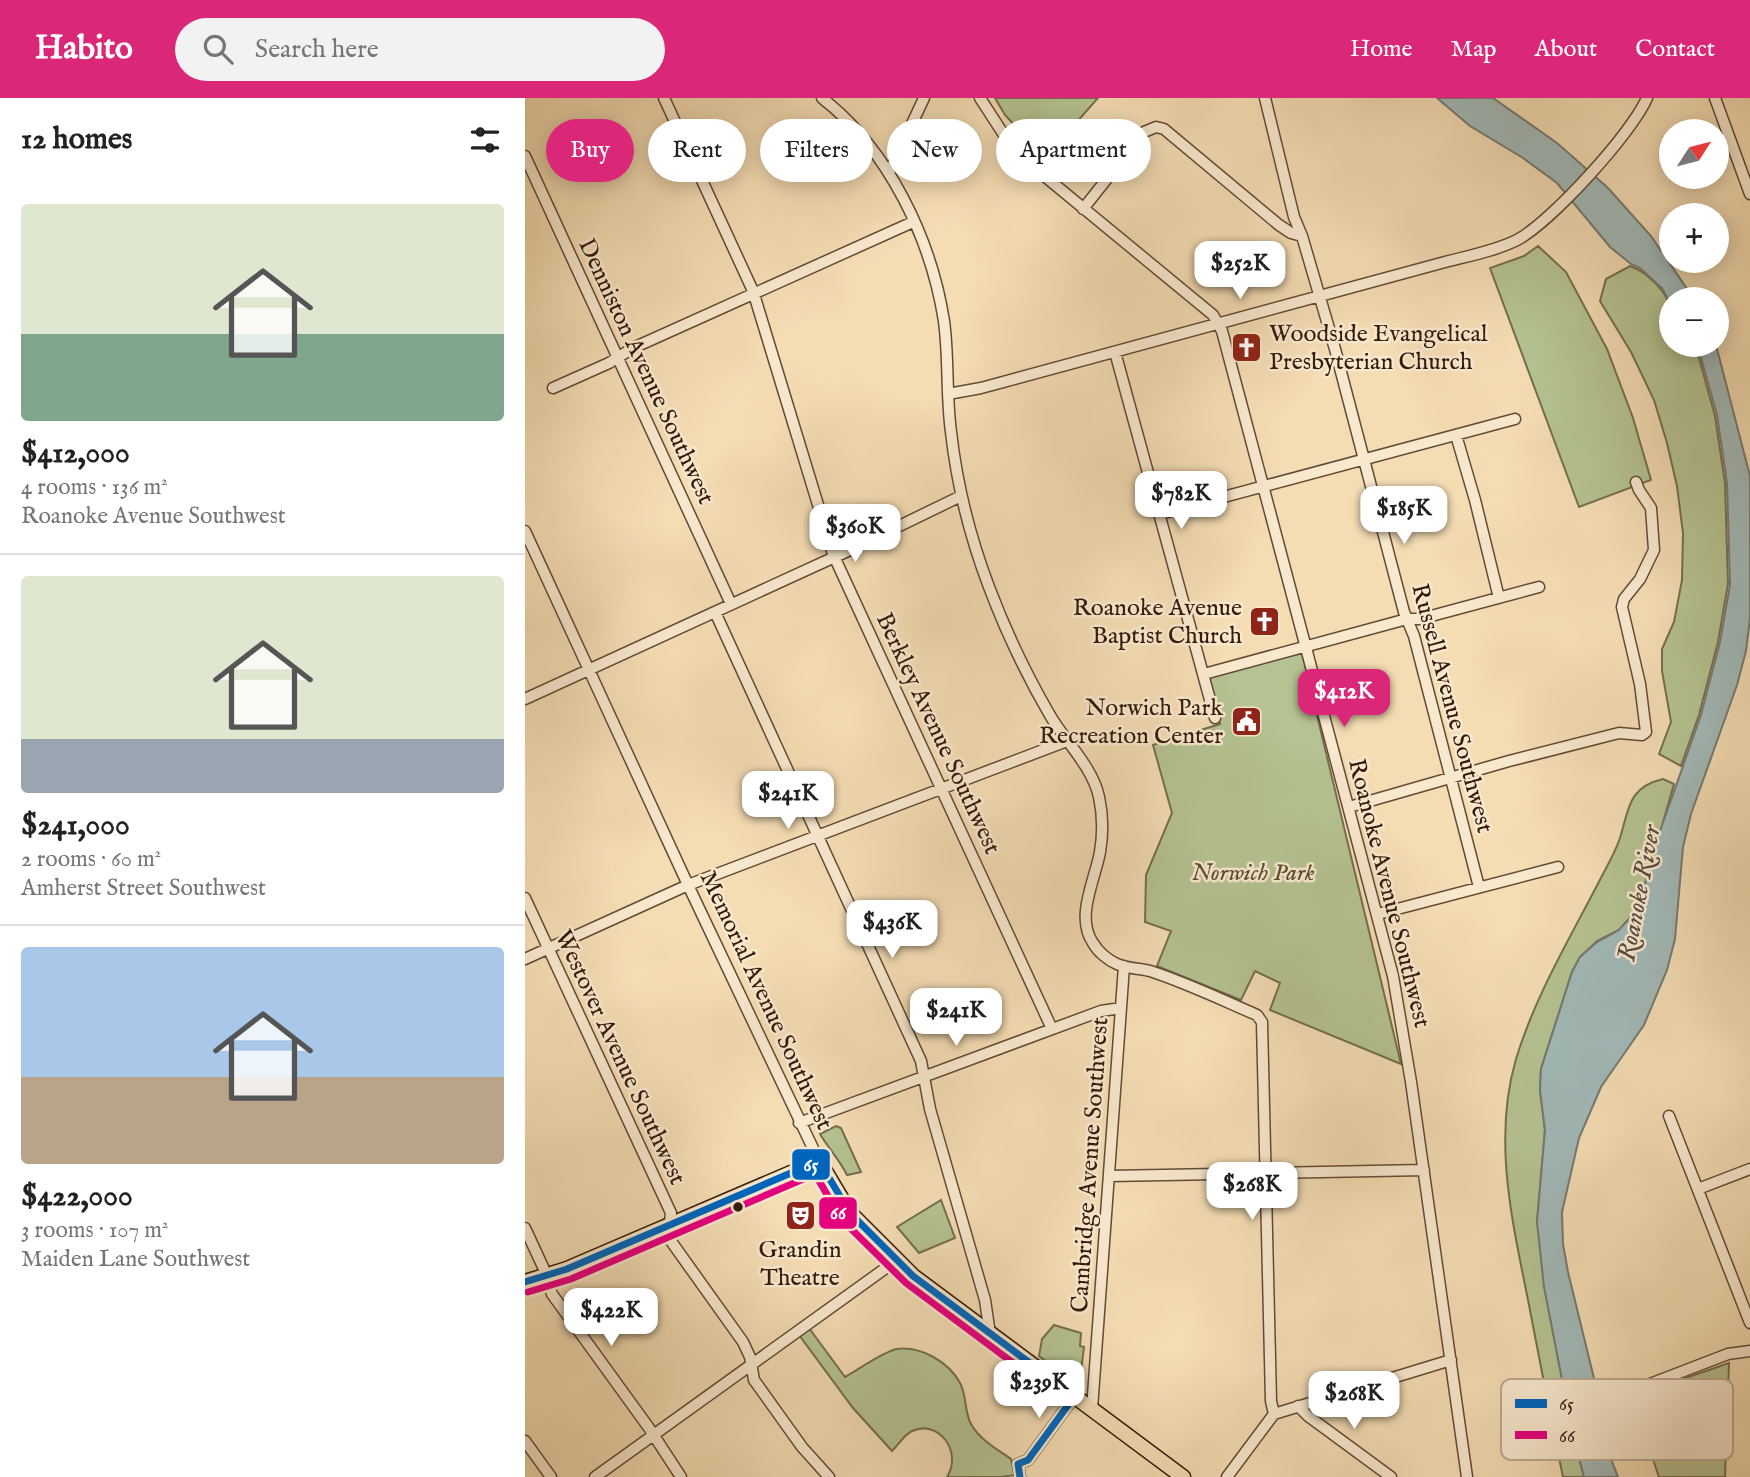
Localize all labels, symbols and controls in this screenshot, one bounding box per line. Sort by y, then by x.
search box [175,18,665,81]
text: Habito [35,28,133,70]
icon: search [199,30,237,68]
text: Search here [255,33,379,66]
text: Home [1350,34,1413,65]
text: Map [1451,34,1497,65]
text: About [1535,34,1597,65]
text: Contact [1635,34,1715,65]
chip: Buy [546,119,634,182]
chip: Rent [648,119,746,182]
chip: Filters [760,119,873,182]
chip: New [887,119,982,182]
chip: Apartment [996,119,1151,182]
north arrow [1659,119,1729,189]
map controls [1659,119,1729,357]
text: 12 homes [21,121,132,159]
icon: filters [466,121,504,159]
button: + [1659,203,1729,273]
street label: Denniston Avenue Southwest [570,234,721,510]
pin: $252K [1191,242,1289,301]
text: $252K [1210,249,1270,278]
icon: home [200,250,326,376]
button: − [1659,287,1729,357]
place label: Woodside Evangelical Presbyterian Church [1269,319,1488,378]
church icon: Woodside Evangelical Presbyterian Church [1229,330,1263,364]
text: $412,000 [21,435,130,473]
pin: $782K [1132,472,1230,531]
text: 4 rooms · 136 m² [21,473,168,502]
text: $782K [1151,479,1211,508]
pin: $185K [1355,486,1453,546]
text: $185K [1376,494,1432,523]
text: Roanoke Avenue Southwest [21,502,286,531]
pin: $360K [806,504,904,564]
text: $360K [826,512,884,541]
street label: Russell Avenue Southwest [1403,580,1500,837]
place label: Roanoke Avenue Baptist Church [1073,593,1242,652]
church icon: Roanoke Avenue Baptist Church [1248,604,1282,638]
street label: Berkley Avenue Southwest [868,608,1007,859]
icon: home [200,622,326,748]
pin: $412K [1295,670,1393,729]
text: $412K [1314,677,1374,706]
place label: Norwich Park Recreation Center [1039,693,1223,752]
public building icon: Norwich Park Recreation Center [1229,704,1263,738]
street label: Roanoke Avenue Southwest [1340,756,1437,1031]
pin: $241K [739,772,837,831]
text: $241K [758,779,818,808]
text: $241,000 [21,807,130,845]
water label: Roanoke River [1610,821,1669,964]
text: 2 rooms · 60 m² [21,845,161,874]
park label: Norwich Park [1191,858,1315,889]
street label: Memorial Avenue Southwest [692,866,839,1135]
text: Amherst Street Southwest [21,874,266,903]
pin: $436K [843,900,941,960]
text: $436K [863,908,921,937]
street label: Westover Avenue Southwest [547,925,692,1190]
pin: $241K [907,988,1005,1048]
icon: home [200,993,326,1119]
text: $241K [926,996,986,1025]
street label: Cambridge Avenue Southwest [1065,1016,1116,1314]
line badge: 65 [791,1148,831,1181]
text: 65 [804,1154,819,1178]
pin: $268K [1203,1162,1301,1222]
text: $268K [1223,1170,1281,1199]
text: $422,000 [21,1178,133,1216]
line badge: 66 [818,1196,858,1230]
theatre icon: Grandin Theatre [783,1198,817,1232]
unlabelled marker [731,1200,745,1214]
text: 66 [830,1202,847,1226]
text: 3 rooms · 107 m² [21,1216,169,1245]
place label: Grandin Theatre [758,1235,842,1294]
text: Maiden Lane Southwest [21,1245,250,1274]
pin: $422K [562,1288,660,1348]
text: $422K [580,1296,642,1325]
pin: $239K [990,1360,1088,1420]
text: $239K [1010,1368,1068,1397]
pin: $268K [1305,1372,1403,1431]
text: $268K [1325,1379,1383,1408]
legend [1501,1379,1733,1460]
text: 65 [1559,1393,1574,1417]
text: 66 [1559,1425,1576,1449]

